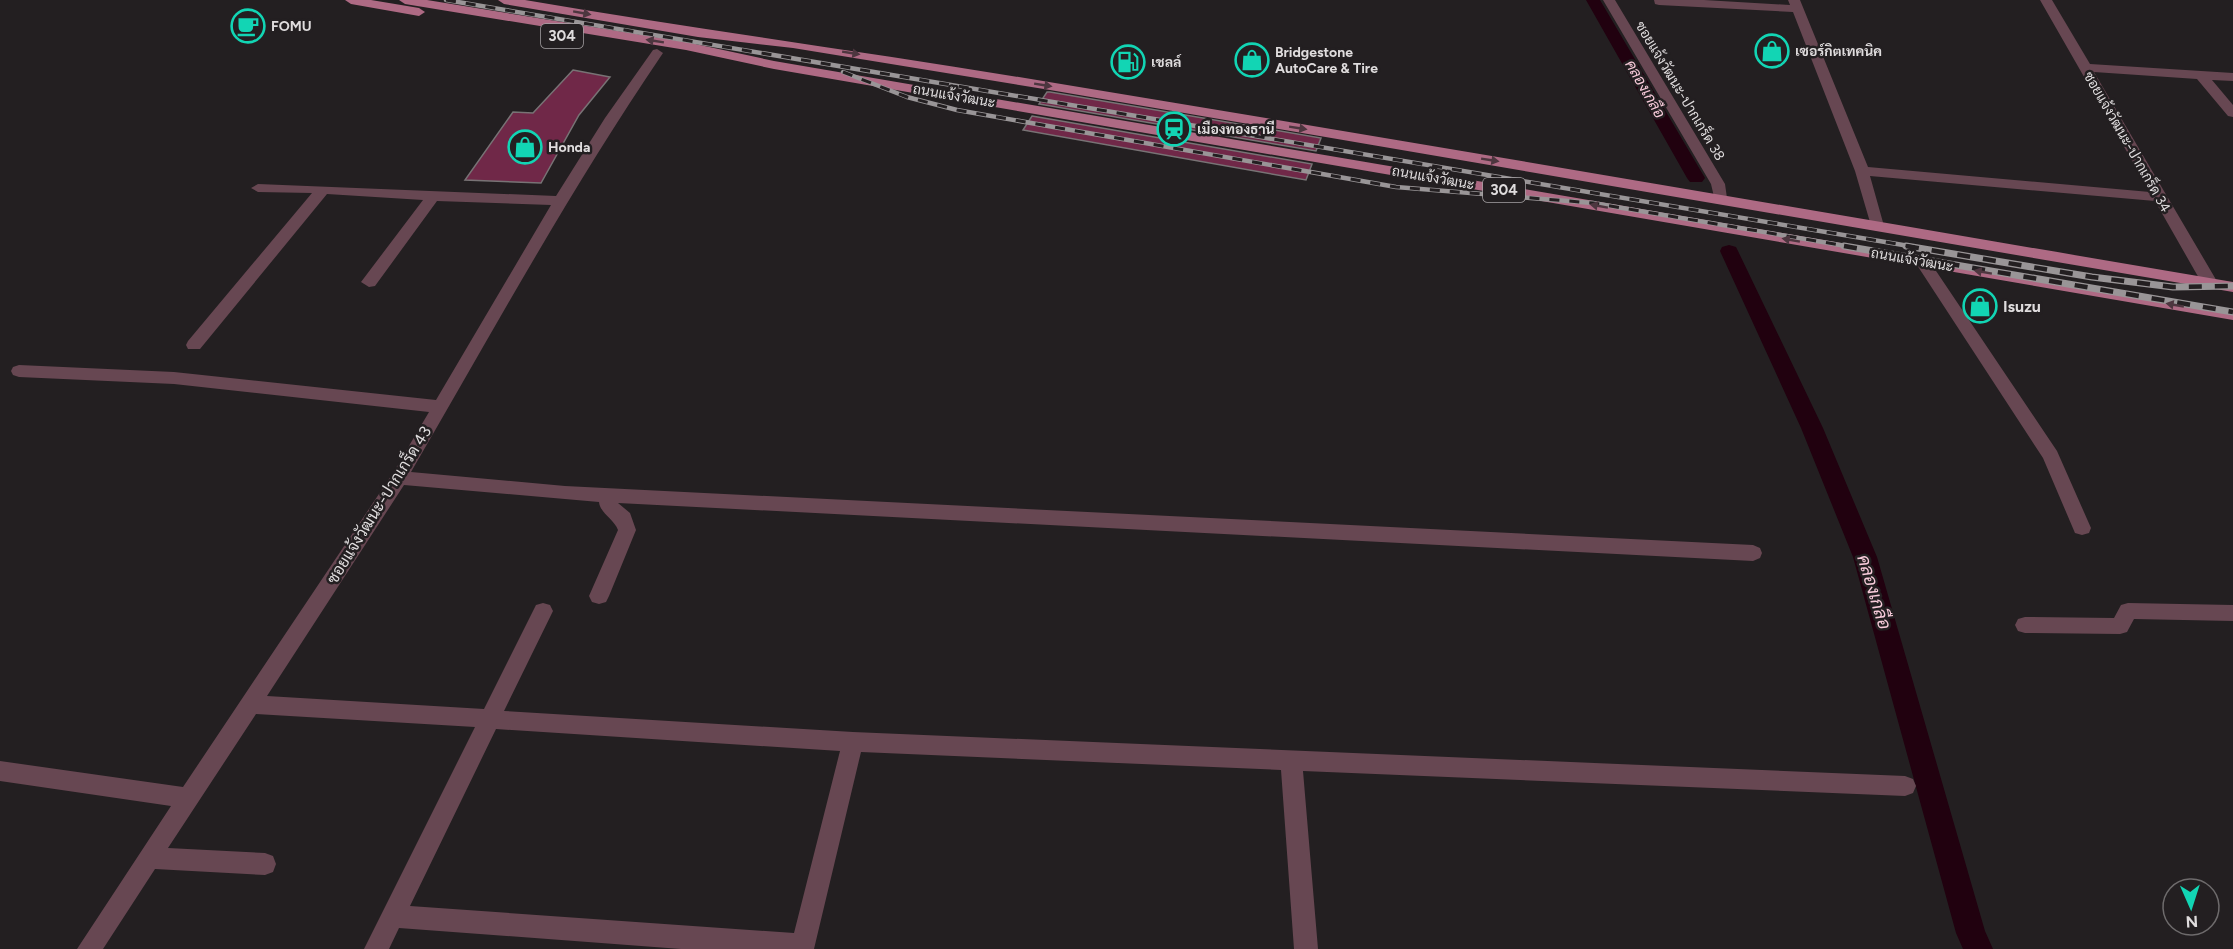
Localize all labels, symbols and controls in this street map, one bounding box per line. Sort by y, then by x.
cafe icon: FOMU [230,8,266,44]
one-way arrow [573,9,592,18]
place label: FOMU [271,18,312,35]
street label: ซอยแจ้งวัฒนะ-ปากเกร็ด 38 [1632,18,1729,164]
road number: 304 [541,24,583,48]
shop icon: เซอร์กิตเทคนิค [1754,33,1790,69]
one-way arrow [645,36,664,45]
shop icon: Bridgestone AutoCare & Tire [1234,42,1270,78]
place label: เซอร์กิตเทคนิค [1795,42,1882,60]
fuel station icon: เชลล์ [1110,44,1146,80]
place label: Bridgestone AutoCare & Tire [1275,44,1378,77]
one-way arrow [842,49,861,58]
place label: เชลล์ [1151,53,1182,71]
water label: คลองเกลือ [1621,56,1670,121]
street label: ซอยแจ้งวัฒนะ-ปากเกร็ด 34 [2080,68,2175,216]
street label: ถนนแจ้งวัฒนะ [911,79,997,112]
one-way arrow [1034,80,1053,89]
station icon: เมืองทองธานี [1156,111,1192,147]
place label: เมืองทองธานี [1197,120,1275,138]
one-way arrow [1288,124,1307,133]
shop icon: Honda [507,129,543,165]
place label: Honda [548,139,590,156]
one-way arrow [1481,156,1500,165]
street label: ถนนแจ้งวัฒนะ [1390,161,1476,194]
road number: 304 [1483,178,1525,202]
one-way arrow [1589,202,1608,211]
one-way arrow [1781,235,1800,244]
street label: ถนนแจ้งวัฒนะ [1869,243,1955,276]
one-way arrow [1974,268,1993,277]
shop icon: Isuzu [1962,288,1998,324]
place label: Isuzu [2003,297,2041,316]
one-way arrow [2166,301,2185,310]
street label: ซอยแจ้งวัฒนะ-ปากเกร็ด 43 [319,421,435,587]
water label: คลองเกลือ [1852,551,1898,632]
north arrow [2161,877,2221,937]
text: N [2185,912,2198,931]

